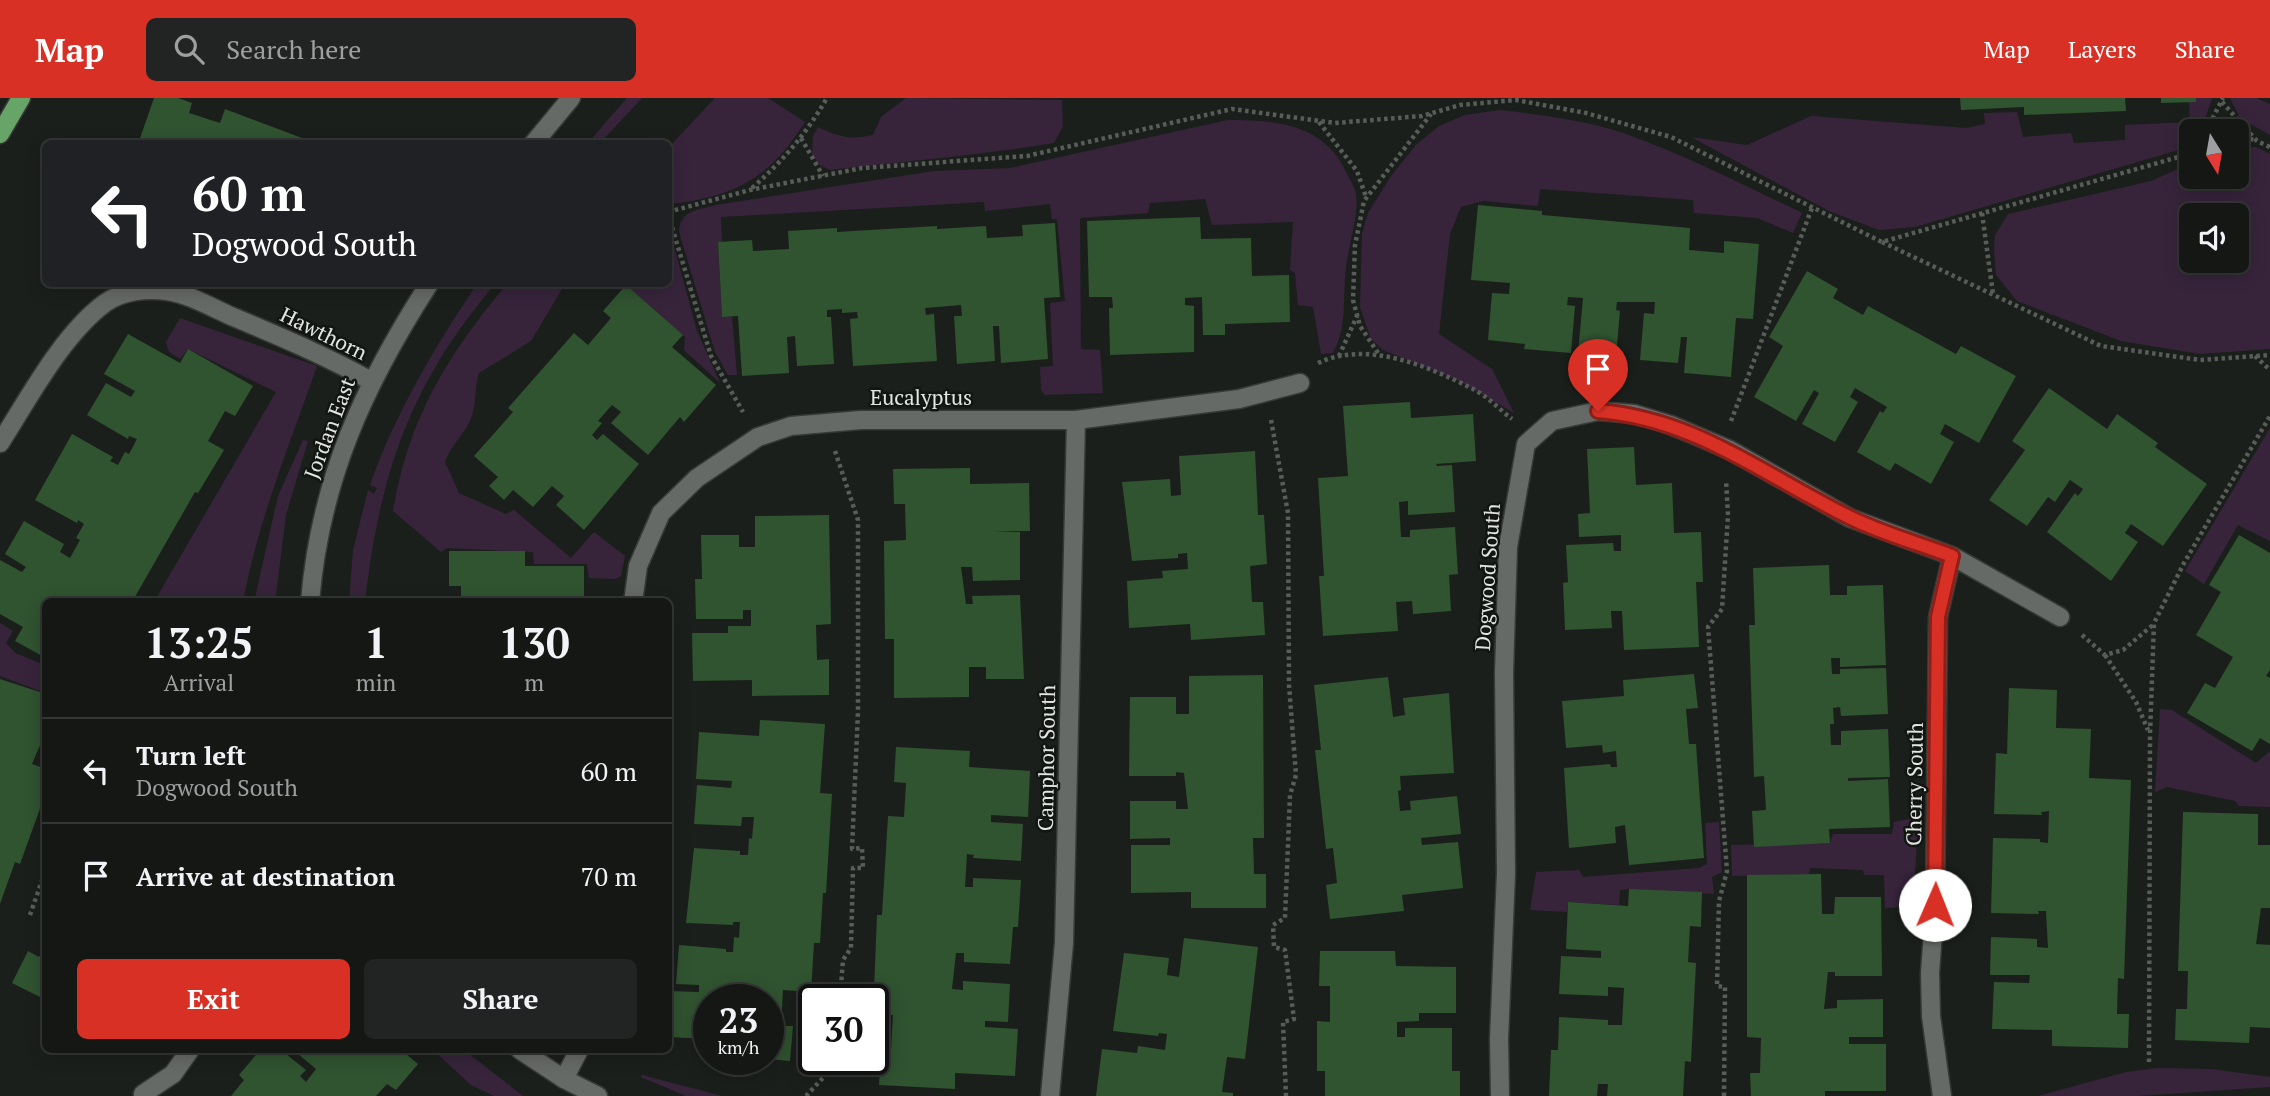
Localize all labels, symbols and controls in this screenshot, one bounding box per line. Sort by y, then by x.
search box [146,18,636,81]
text: Map [35,28,104,71]
icon: search [170,30,208,68]
text: Search here [226,32,361,66]
text: Map [1983,33,2030,65]
text: Layers [2068,33,2137,65]
text: Share [2175,33,2235,65]
north arrow [2179,119,2249,189]
map controls [2179,119,2249,273]
text: 60 m [192,160,306,225]
icon: left [77,168,168,259]
button: sound [2179,203,2249,273]
text: Dogwood South [192,223,417,265]
street label: Hawthorn [276,300,373,366]
pin [1568,339,1628,411]
icon: arrive [1579,350,1617,388]
street label: Jordan East [297,373,361,483]
street label: Eucalyptus [870,383,972,411]
street label: Dogwood South [1468,502,1506,652]
text: 13:25 [144,614,254,670]
text: 1 [364,614,388,670]
text: 130 [499,614,570,670]
text: Arrival [164,667,234,698]
text: min [356,667,396,698]
text: m [524,667,544,698]
street label: Camphor South [1031,685,1061,831]
street label: Cherry South [1899,722,1929,846]
text: Turn left [136,738,246,772]
icon: left [77,752,115,790]
text: 60 m [581,754,637,788]
text: Dogwood South [136,772,298,803]
icon: arrive [77,857,115,895]
text: Arrive at destination [136,859,395,893]
text: 70 m [581,859,637,893]
position arrow [1898,868,1972,942]
button: Exit [77,959,350,1039]
button: Share [364,959,637,1039]
speed limit sign: 30 [798,984,889,1075]
text: 23 [719,997,758,1043]
text: km/h [718,1035,759,1059]

